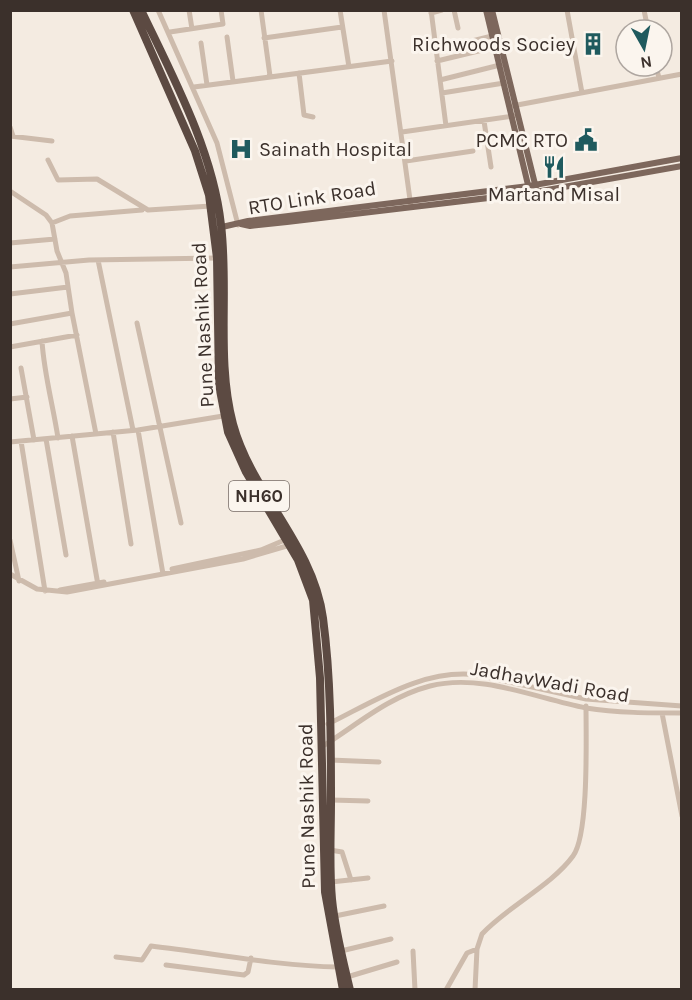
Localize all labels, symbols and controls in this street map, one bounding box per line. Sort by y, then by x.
north arrow [614,18,674,78]
building icon: Richwoods Sociey [580,31,606,57]
place label: Richwoods Sociey [412,33,575,56]
text: N [639,52,653,73]
public building icon: PCMC RTO [573,127,599,153]
place label: PCMC RTO [476,129,568,152]
hospital icon: Sainath Hospital [228,136,254,162]
place label: Sainath Hospital [259,138,412,161]
restaurant icon: Martand Misal [541,154,567,180]
street label: RTO Link Road [246,177,378,219]
place label: Martand Misal [488,183,620,206]
street label: Pune Nashik Road [187,242,219,408]
road number: NH60 [229,481,289,511]
street label: JadhavWadi Road [469,657,631,707]
street label: Pune Nashik Road [294,723,320,889]

